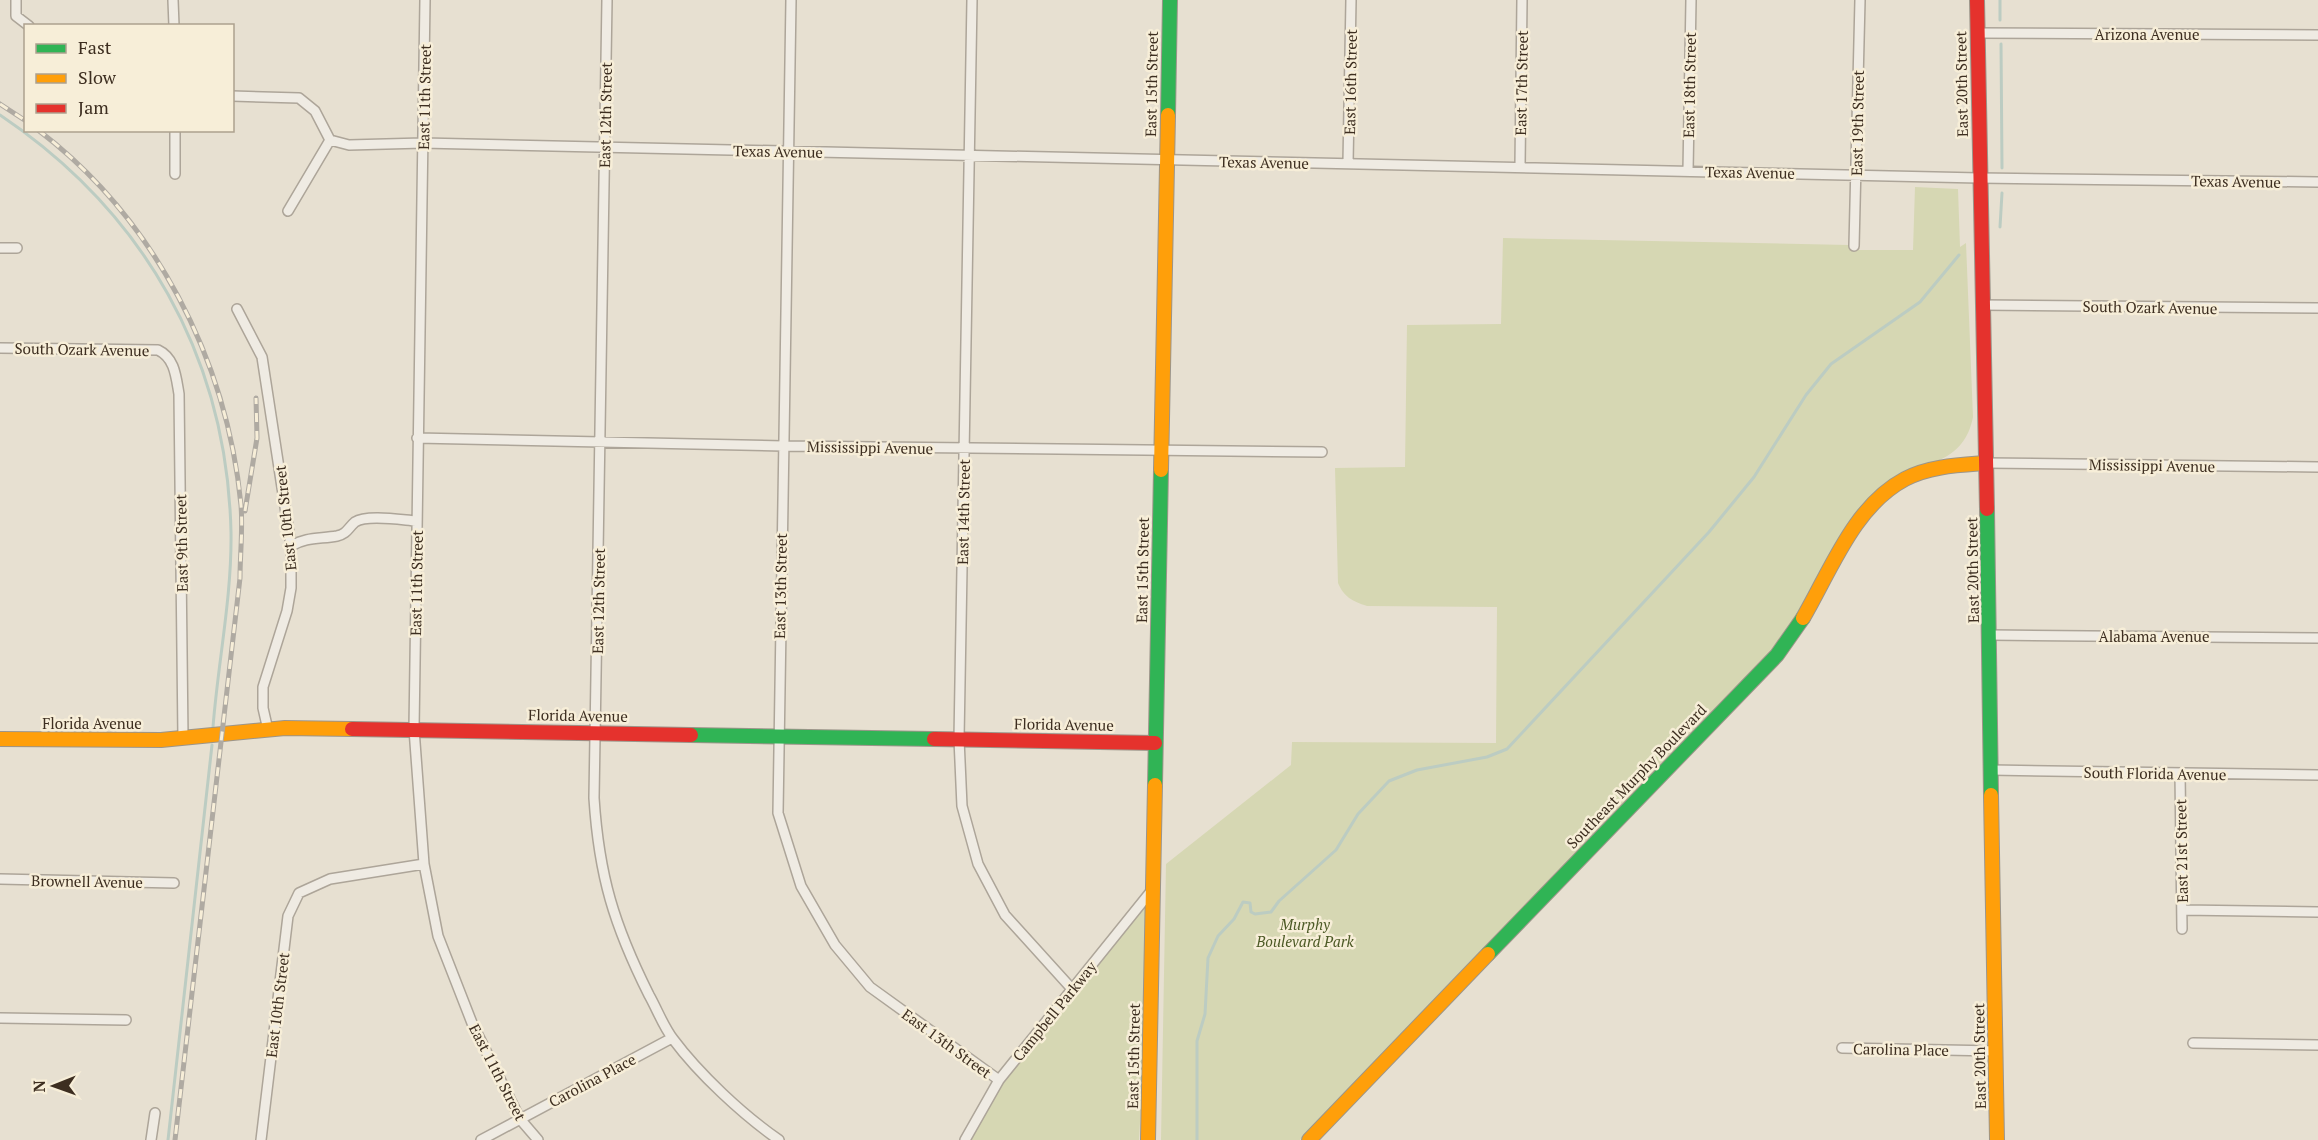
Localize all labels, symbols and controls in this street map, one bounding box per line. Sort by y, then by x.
legend [24,24,234,132]
street label: Arizona Avenue [2095,24,2199,44]
street label: East 16th Street [1339,28,1361,135]
street label: East 15th Street [1140,30,1162,137]
street label: East 17th Street [1510,30,1532,136]
street label: East 20th Street [1950,30,1972,137]
street label: East 18th Street [1678,31,1700,138]
text: Fast [78,35,112,59]
street label: East 11th Street [413,43,435,150]
street label: East 12th Street [594,61,616,168]
text: Slow [78,65,117,89]
street label: East 19th Street [1846,69,1868,176]
text: Jam [78,95,109,119]
street label: Texas Avenue [733,140,823,162]
street label: Texas Avenue [1219,151,1309,173]
street label: Texas Avenue [1705,161,1795,183]
street label: Texas Avenue [2191,170,2281,192]
street label: South Ozark Avenue [2083,296,2217,318]
street label: South Ozark Avenue [15,338,149,360]
street label: Mississippi Avenue [807,436,933,458]
street label: Mississippi Avenue [2089,454,2215,476]
street label: East 14th Street [952,458,974,565]
street label: East 10th Street [269,464,300,572]
street label: East 9th Street [170,493,192,592]
street label: East 15th Street [1131,516,1153,623]
street label: East 20th Street [1961,516,1983,623]
street label: East 11th Street [405,529,427,636]
street label: East 13th Street [769,532,791,639]
street label: East 12th Street [587,547,609,654]
street label: Alabama Avenue [2098,626,2210,646]
street label: Southeast Murphy Boulevard [1562,700,1710,852]
street label: Florida Avenue [528,704,628,726]
street label: Florida Avenue [42,713,142,733]
street label: Florida Avenue [1014,713,1114,735]
street label: South Florida Avenue [2084,762,2226,784]
street label: East 21st Street [2170,799,2192,903]
street label: Brownell Avenue [31,870,143,892]
park label: Murphy Boulevard Park [1255,914,1354,951]
street label: East 10th Street [261,951,293,1059]
street label: Campbell Parkway [1007,957,1101,1065]
street label: East 15th Street [1122,1002,1144,1109]
street label: East 20th Street [1968,1002,1990,1109]
street label: East 13th Street [898,1004,996,1083]
street label: East 11th Street [465,1020,531,1124]
street label: Carolina Place [1853,1038,1949,1060]
street label: Carolina Place [545,1049,639,1111]
north arrow [24,1056,84,1116]
text: N [28,1080,50,1093]

